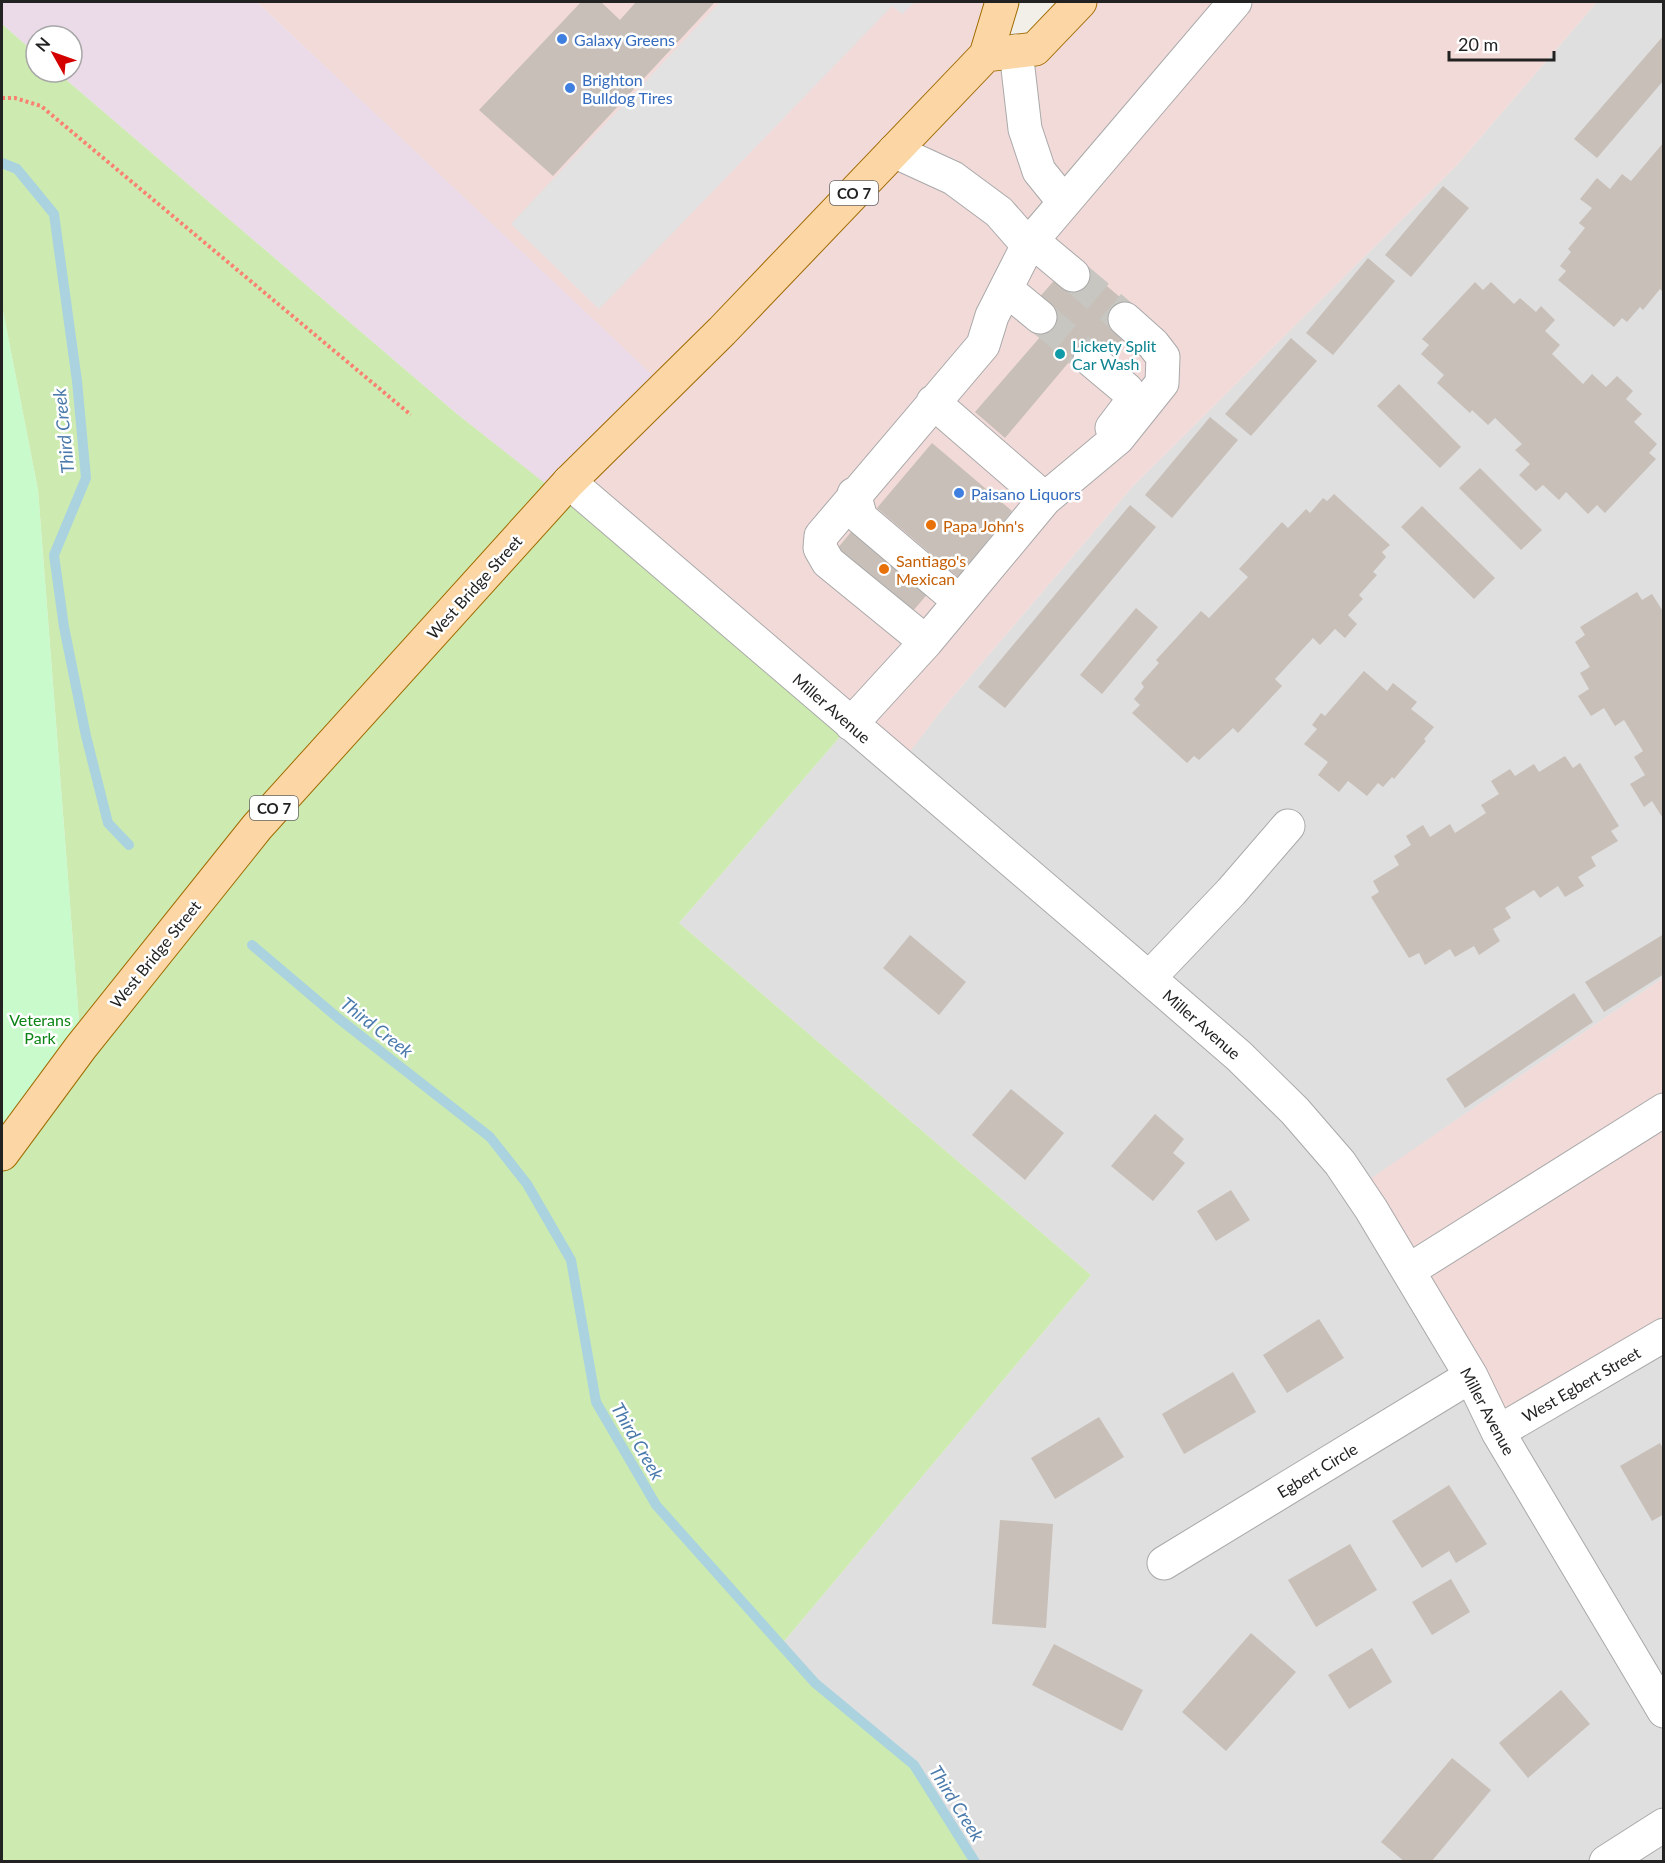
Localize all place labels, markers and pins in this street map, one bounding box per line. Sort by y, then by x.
place label: Galaxy Greens [574,30,675,49]
marker: Galaxy Greens [555,32,569,46]
place label: Brighton Bulldog Tires [582,70,673,107]
marker: Brighton Bulldog Tires [563,81,577,95]
place label: Lickety Split Car Wash [1072,336,1157,373]
marker: Lickety Split Car Wash [1053,347,1067,361]
place label: Paisano Liquors [971,484,1081,503]
marker: Paisano Liquors [952,486,966,500]
place label: Papa John's [943,516,1024,535]
marker: Papa John's [924,518,938,532]
place label: Santiago's Mexican [896,551,966,588]
marker: Santiago's Mexican [877,562,891,576]

